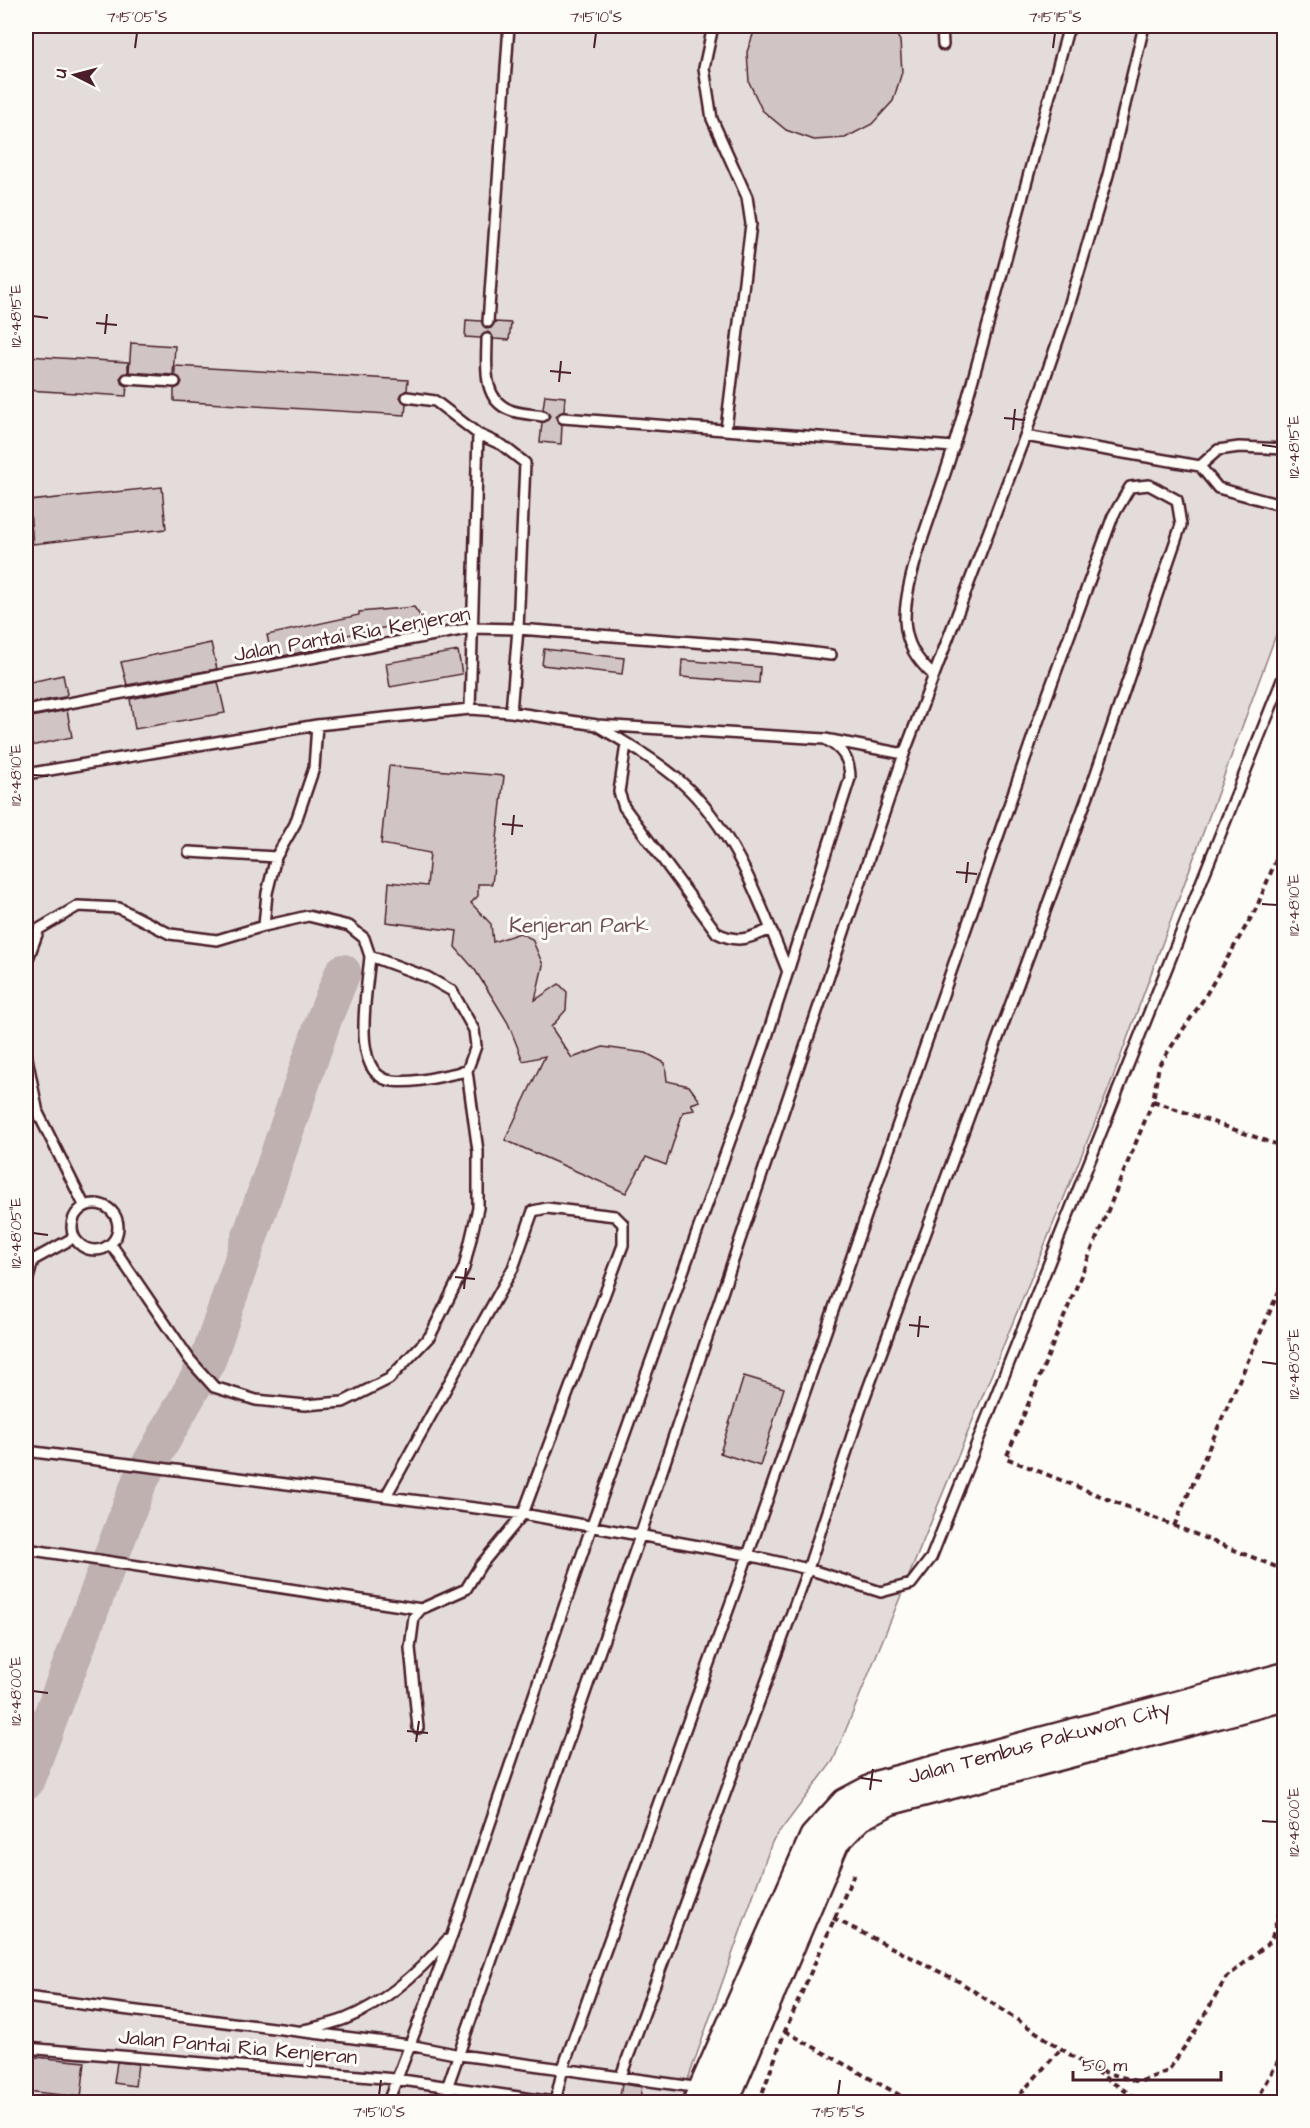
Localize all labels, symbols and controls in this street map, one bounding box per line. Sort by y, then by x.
text: 7°15'05"S [107,7,168,28]
text: 7°15'10"S [570,7,622,28]
text: 7°15'15"S [1028,7,1082,28]
north arrow [45,45,105,105]
text: U [50,68,72,79]
text: 112°48'15"E [6,284,27,348]
text: 112°48'15"E [1284,415,1305,479]
street label: Jalan Pantai Ria Kenjeran [231,599,473,669]
text: 112°48'10"E [6,744,27,806]
text: 112°48'10"E [1284,874,1305,936]
park label: Kenjeran Park [509,911,649,940]
text: 112°48'05"E [6,1198,27,1268]
text: 112°48'05"E [1284,1329,1305,1399]
text: 112°48'00"E [6,1656,27,1726]
street label: Jalan Tembus Pakuwon City [905,1693,1175,1791]
text: 112°48'00"E [1284,1787,1305,1857]
street label: Jalan Pantai Ria Kenjeran [117,2022,359,2072]
scale bar [1073,2044,1222,2082]
text: 50 m [1082,2053,1127,2078]
text: 7°15'10"S [353,2102,405,2123]
text: 7°15'15"S [811,2102,865,2123]

